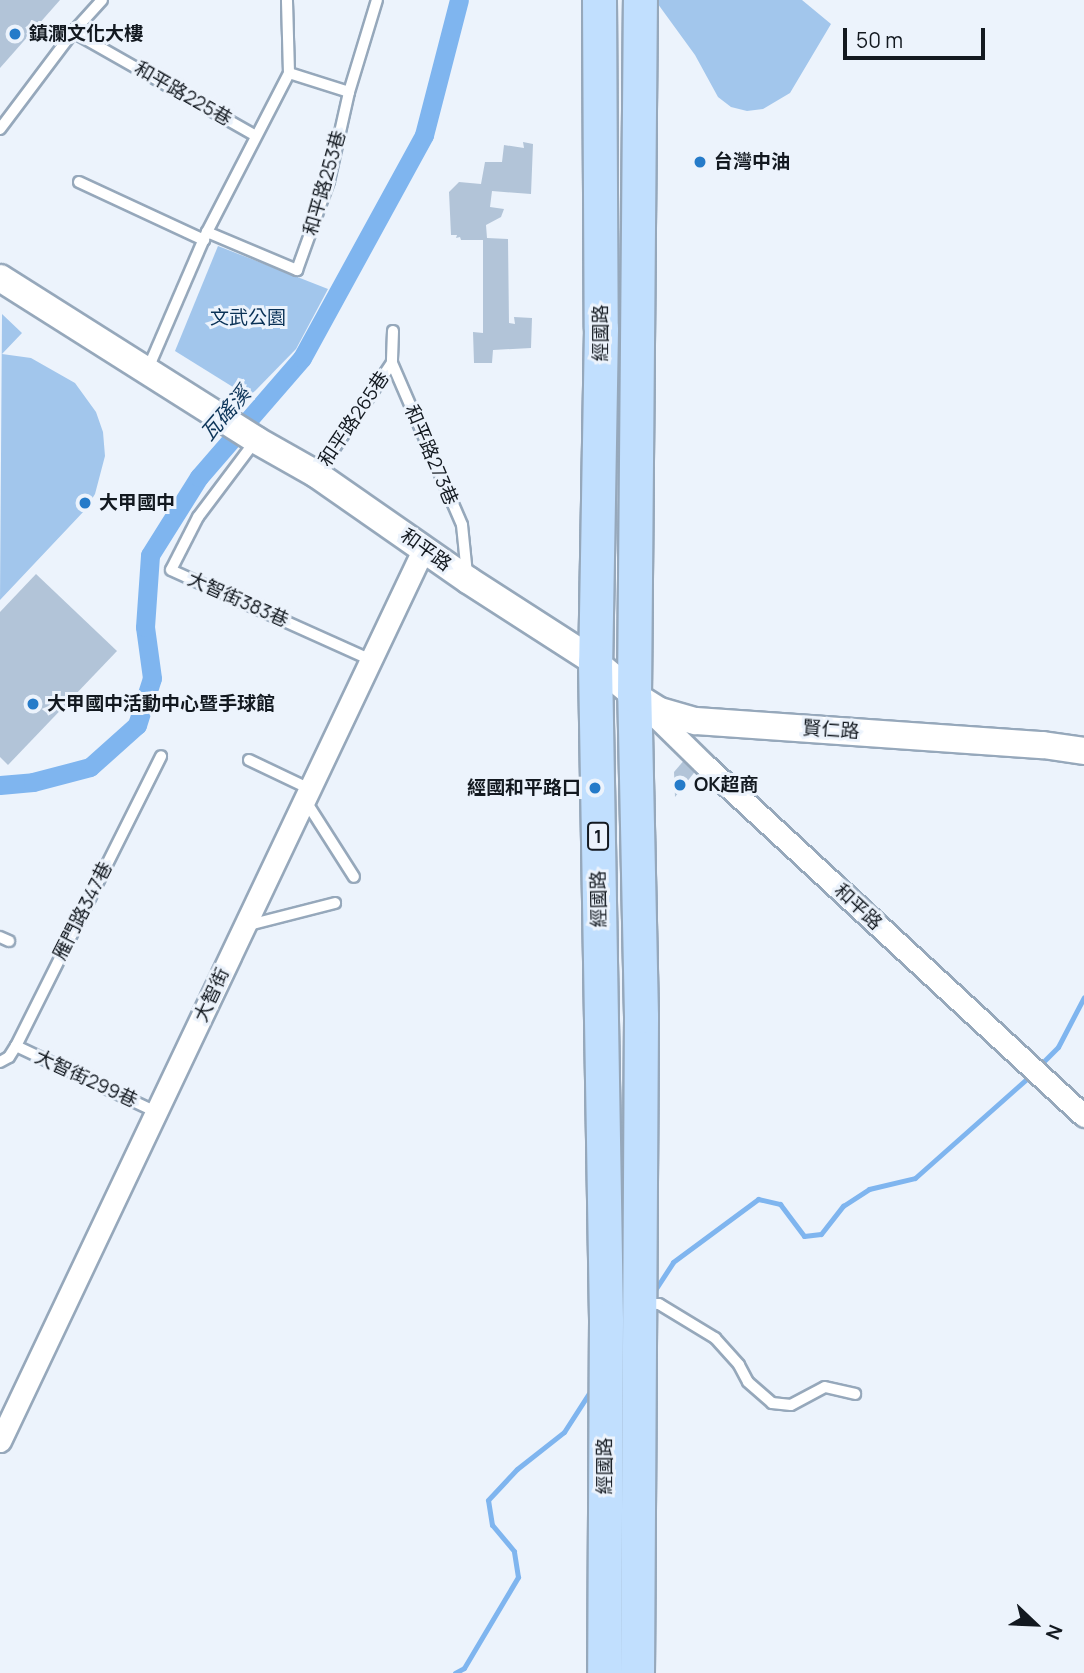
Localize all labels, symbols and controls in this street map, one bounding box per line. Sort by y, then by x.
scale bar [846,14,988,58]
place label: 鎮瀾文化大樓 [29,23,143,45]
marker: 鎮瀾文化大樓 [7,26,23,42]
text: 50 m [856,26,903,54]
street label: 和平路225巷 [130,57,236,131]
street label: 和平路253巷 [299,128,351,238]
place label: 台灣中油 [714,151,790,173]
marker: 台灣中油 [692,154,708,170]
street label: 經國路 [590,305,612,361]
park label: 文武公園 [210,307,286,329]
street label: 和平路265巷 [314,367,394,471]
water label: 瓦磘溪 [195,381,255,445]
street label: 和平路273巷 [400,401,462,509]
place label: 大甲國中 [99,492,175,514]
marker: 大甲國中 [77,495,93,511]
street label: 和平路 [396,524,456,576]
street label: 大智街383巷 [184,568,292,632]
place label: 大甲國中活動中心暨手球館 [47,693,275,715]
marker: 大甲國中活動中心暨手球館 [25,696,41,712]
street label: 賢仁路 [802,717,860,743]
place label: OK超商 [694,774,759,796]
place label: 經國和平路口 [467,777,581,799]
marker: OK超商 [672,777,688,793]
marker: 經國和平路口 [587,780,603,796]
road number: 1 [586,822,610,850]
street label: 雁門路347巷 [48,858,118,964]
street label: 經國路 [587,870,611,928]
street label: 和平路 [829,879,887,935]
street label: 大智街 [190,964,234,1026]
street label: 大智街299巷 [31,1045,141,1113]
street label: 經國路 [594,1438,616,1494]
north arrow [1000,1589,1070,1659]
text: N [1040,1621,1069,1644]

